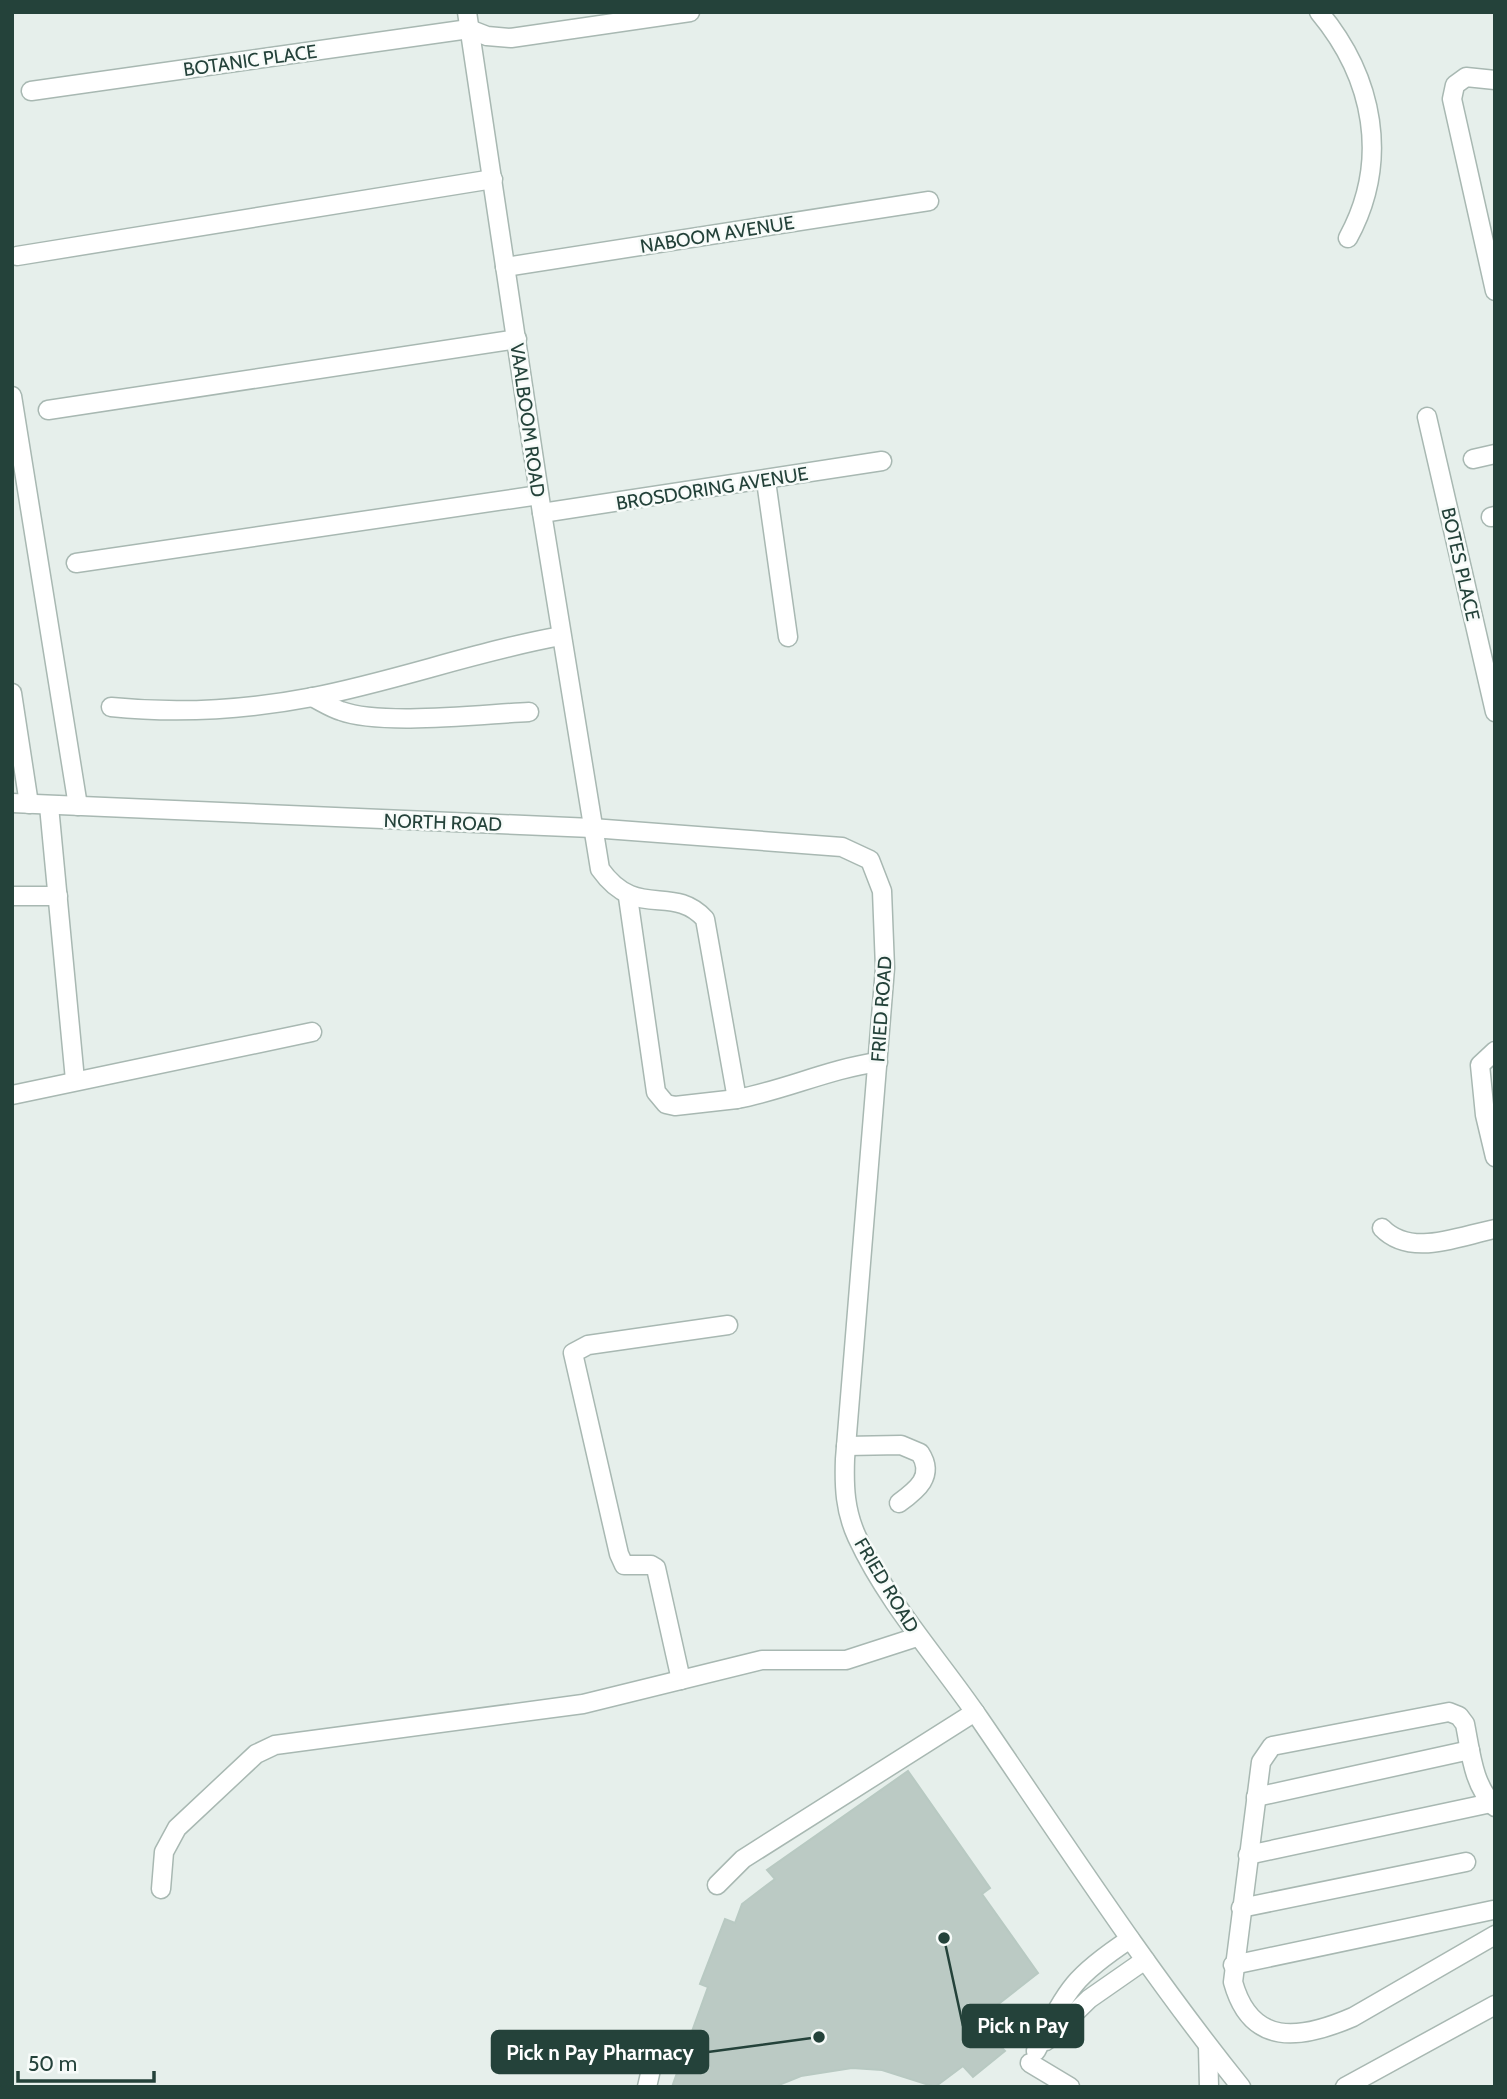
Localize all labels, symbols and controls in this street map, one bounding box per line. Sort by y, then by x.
street label: BOTANIC PLACE [182,40,318,81]
street label: NABOOM AVENUE [638,211,796,258]
street label: VAALBOOM ROAD [505,342,550,499]
street label: BROSDORING AVENUE [614,462,810,515]
street label: BOTES PLACE [1436,505,1485,623]
street label: NORTH ROAD [383,809,503,836]
street label: FRIED ROAD [866,955,897,1063]
street label: FRIED ROAD [849,1534,924,1637]
callout: Pick n Pay [963,2005,1083,2047]
text: Pick n Pay [977,2013,1070,2038]
callout: Pick n Pay Pharmacy [492,2031,708,2073]
scale bar [18,2039,154,2084]
text: Pick n Pay Pharmacy [506,2040,694,2065]
text: 50 m [28,2051,77,2076]

